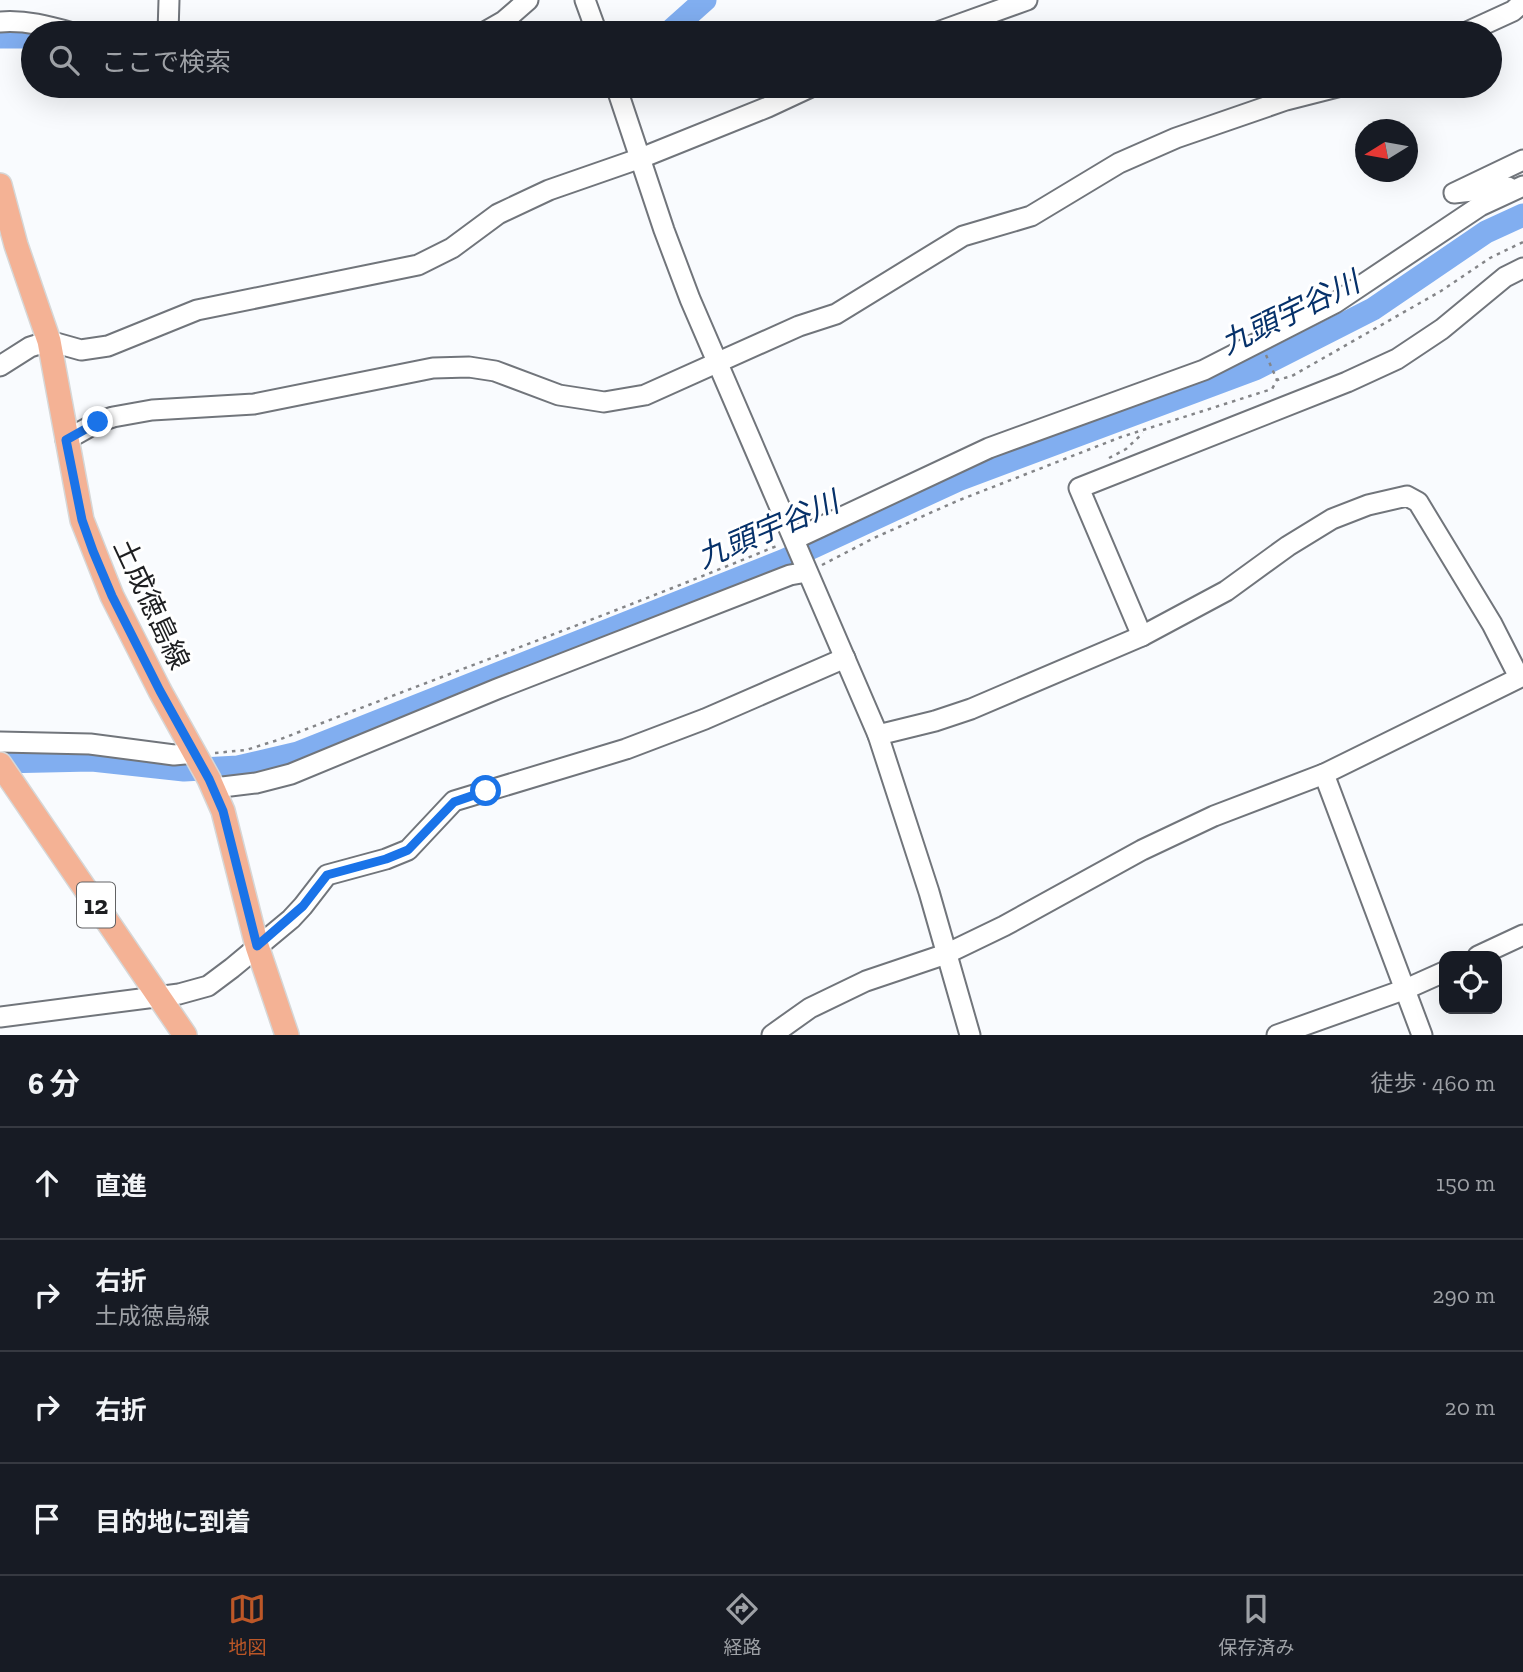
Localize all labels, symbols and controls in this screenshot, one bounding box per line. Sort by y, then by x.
search box [21,21,1502,98]
icon: search [45,41,83,79]
text: ここで検索 [101,46,231,78]
north arrow [1355,119,1418,182]
water label: 九頭宇谷川 [1215,263,1368,362]
route end [82,406,113,437]
water label: 九頭宇谷川 [692,483,847,576]
street label: 土成徳島線 [107,534,196,675]
route start [470,775,501,806]
road number: 12 [77,882,115,928]
map controls [1439,951,1502,1014]
button: locate [1439,951,1502,1014]
text: 6 分 [28,1066,80,1102]
text: 徒歩 · 460 m [1371,1069,1495,1097]
icon: ahead [28,1164,66,1202]
text: 150 m [1436,1169,1495,1197]
text: 直進 [95,1170,147,1202]
text: 右折 [95,1265,147,1297]
icon: right [28,1276,66,1314]
text: 290 m [1433,1281,1495,1309]
text: 土成徳島線 [95,1302,210,1330]
icon: right [28,1388,66,1426]
text: 20 m [1445,1393,1495,1421]
text: 右折 [95,1394,147,1426]
icon: arrive [28,1500,66,1538]
text: 目的地に到着 [95,1506,251,1538]
tab: 地図 [228,1590,267,1659]
tab: 経路 [723,1590,762,1659]
tab: 保存済み [1218,1590,1295,1659]

